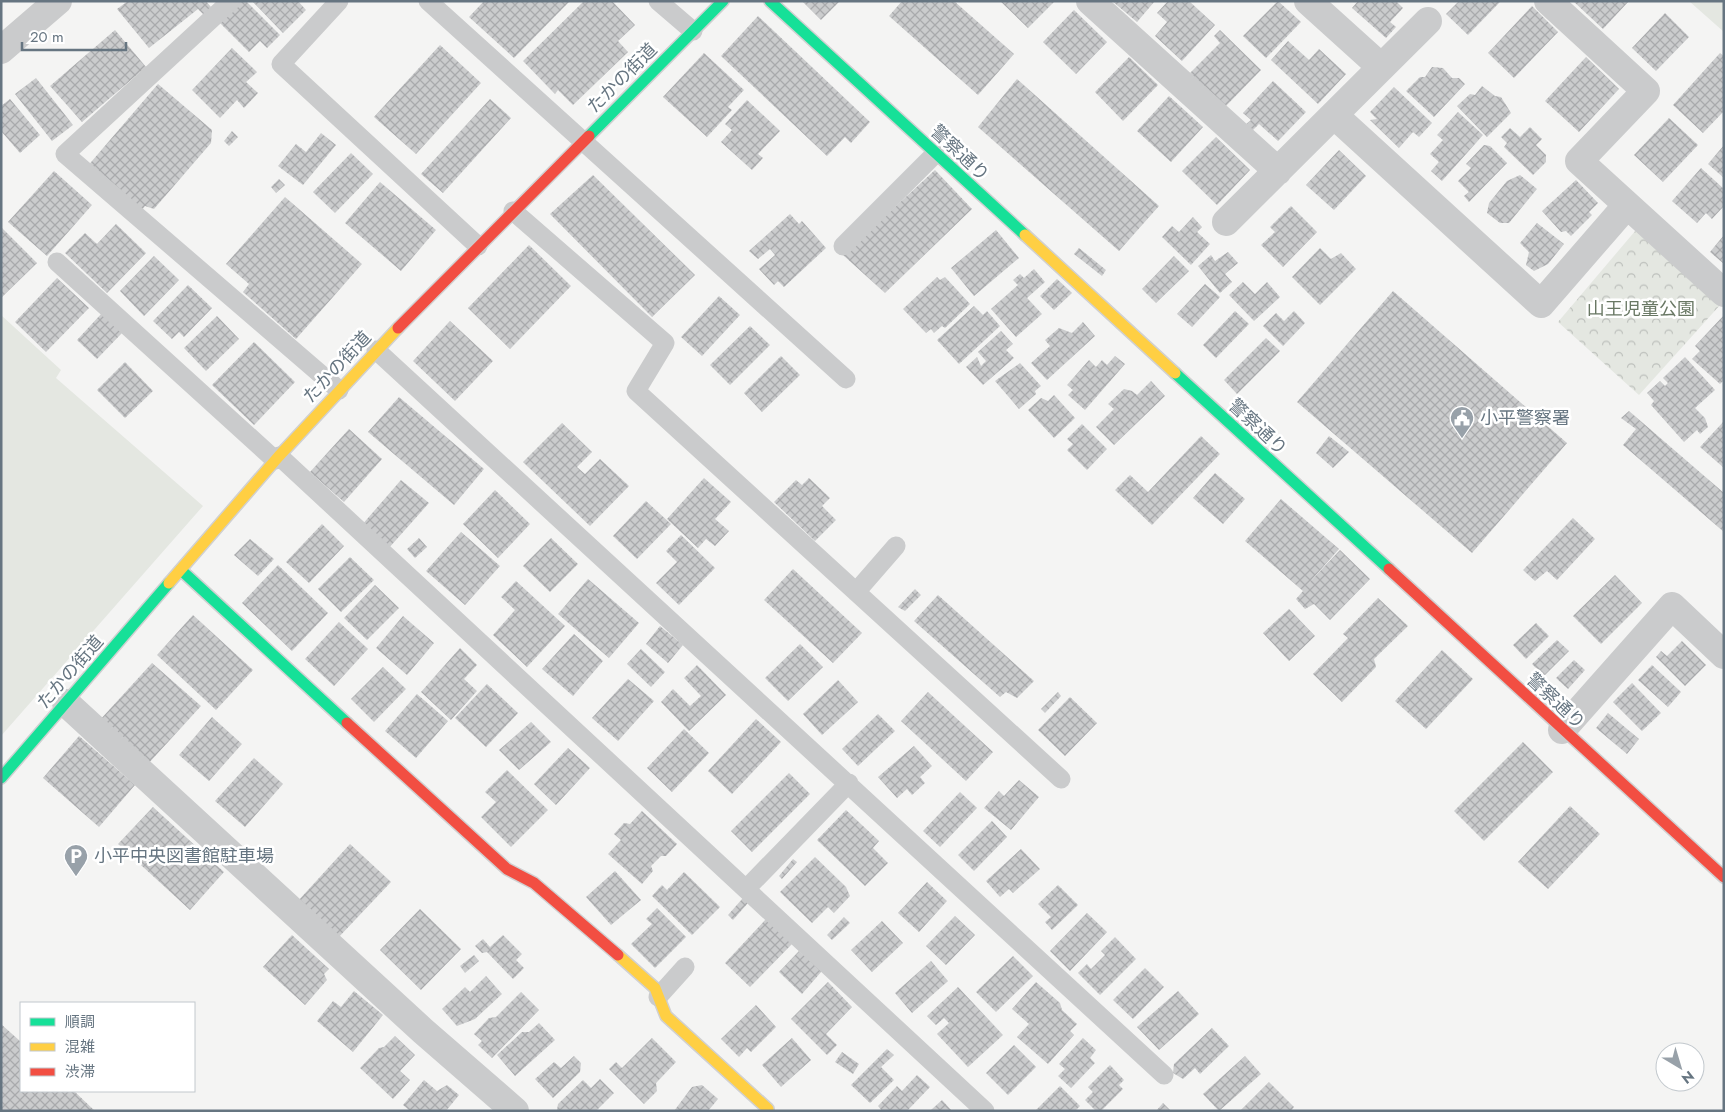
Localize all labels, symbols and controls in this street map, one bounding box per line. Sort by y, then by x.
scale bar [22,20,126,52]
text: 20 m [30,26,64,48]
street label: たかの街道 [581,37,663,119]
street label: 警察通り [925,119,995,187]
park label: 山王児童公園 [1587,296,1695,322]
street label: たかの街道 [297,325,377,409]
street label: 警察通り [1223,393,1293,461]
public building icon: 小平警察署 [1449,405,1475,439]
place label: 小平警察署 [1480,405,1570,431]
street label: たかの街道 [31,630,109,714]
street label: 警察通り [1521,667,1591,735]
parking icon: 小平中央図書館駐車場 [63,843,89,877]
place label: 小平中央図書館駐車場 [94,843,274,869]
legend [20,1002,195,1092]
text: 順調 [65,1011,95,1033]
text: 混雑 [65,1036,95,1058]
north arrow [1655,1042,1705,1092]
text: 渋滞 [65,1061,95,1083]
text: N [1677,1066,1699,1089]

